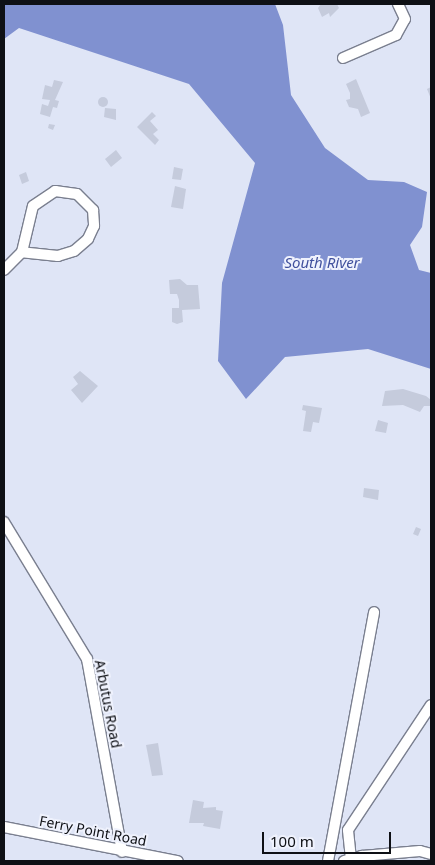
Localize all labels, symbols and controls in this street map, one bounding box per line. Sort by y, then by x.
water label: South River [284,254,360,272]
street label: Arbutus Road [91,658,125,750]
street label: Ferry Point Road [38,812,148,850]
scale bar [265,822,394,854]
text: 100 m [270,831,314,851]

